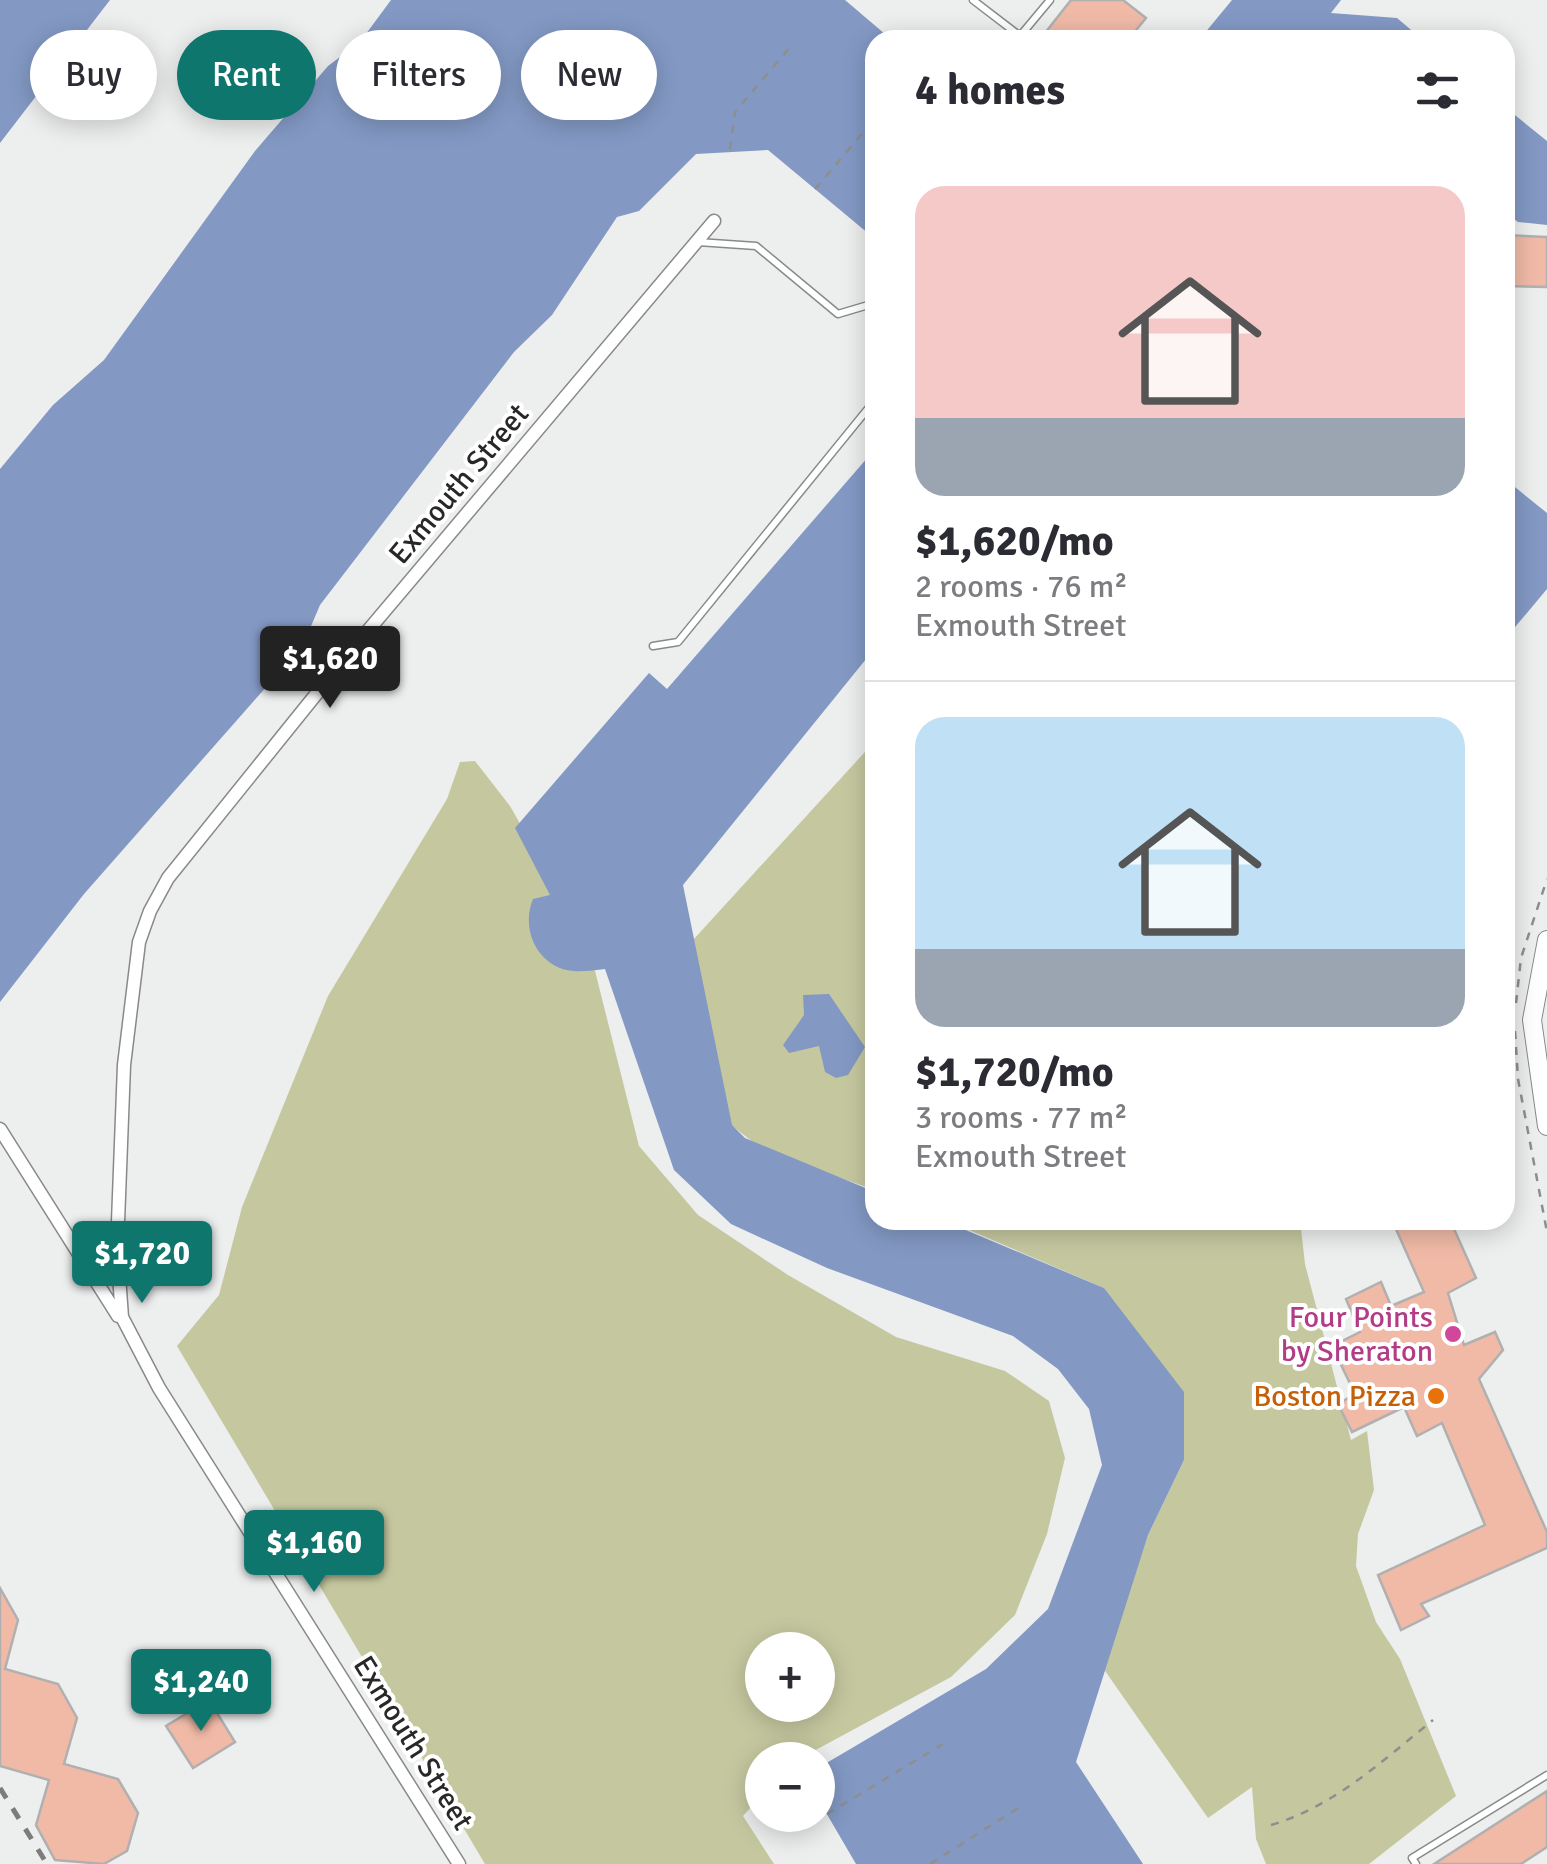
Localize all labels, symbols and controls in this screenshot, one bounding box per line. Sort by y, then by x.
chip: Buy [30,30,157,120]
chip: Rent [177,30,316,120]
chip: Filters [336,30,501,120]
chip: New [521,30,657,120]
icon: filters [1410,63,1465,118]
text: 4 homes [915,65,1065,116]
icon: home [1100,251,1280,431]
street label: Exmouth Street [381,396,537,572]
text: $1,620/mo [915,516,1114,567]
text: 2 rooms · 76 m² [915,567,1128,606]
text: Exmouth Street [915,606,1127,645]
pin: $1,620 [249,626,411,711]
text: $1,620 [282,639,378,678]
icon: home [1100,782,1280,962]
text: $1,720/mo [915,1047,1114,1098]
text: 3 rooms · 77 m² [915,1098,1128,1137]
text: Exmouth Street [915,1137,1127,1176]
pin: $1,720 [61,1221,223,1306]
text: $1,720 [94,1234,190,1273]
place label: Four Points by Sheraton [1281,1299,1433,1370]
marker: Four Points by Sheraton [1442,1323,1464,1345]
place label: Boston Pizza [1253,1378,1416,1415]
marker: Boston Pizza [1425,1385,1447,1407]
pin: $1,160 [233,1510,395,1595]
text: $1,160 [266,1523,362,1562]
map controls [745,1632,835,1832]
button: + [745,1632,835,1722]
pin: $1,240 [120,1649,282,1734]
street label: Exmouth Street [345,1649,481,1837]
text: $1,240 [153,1662,249,1701]
button: − [745,1742,835,1832]

